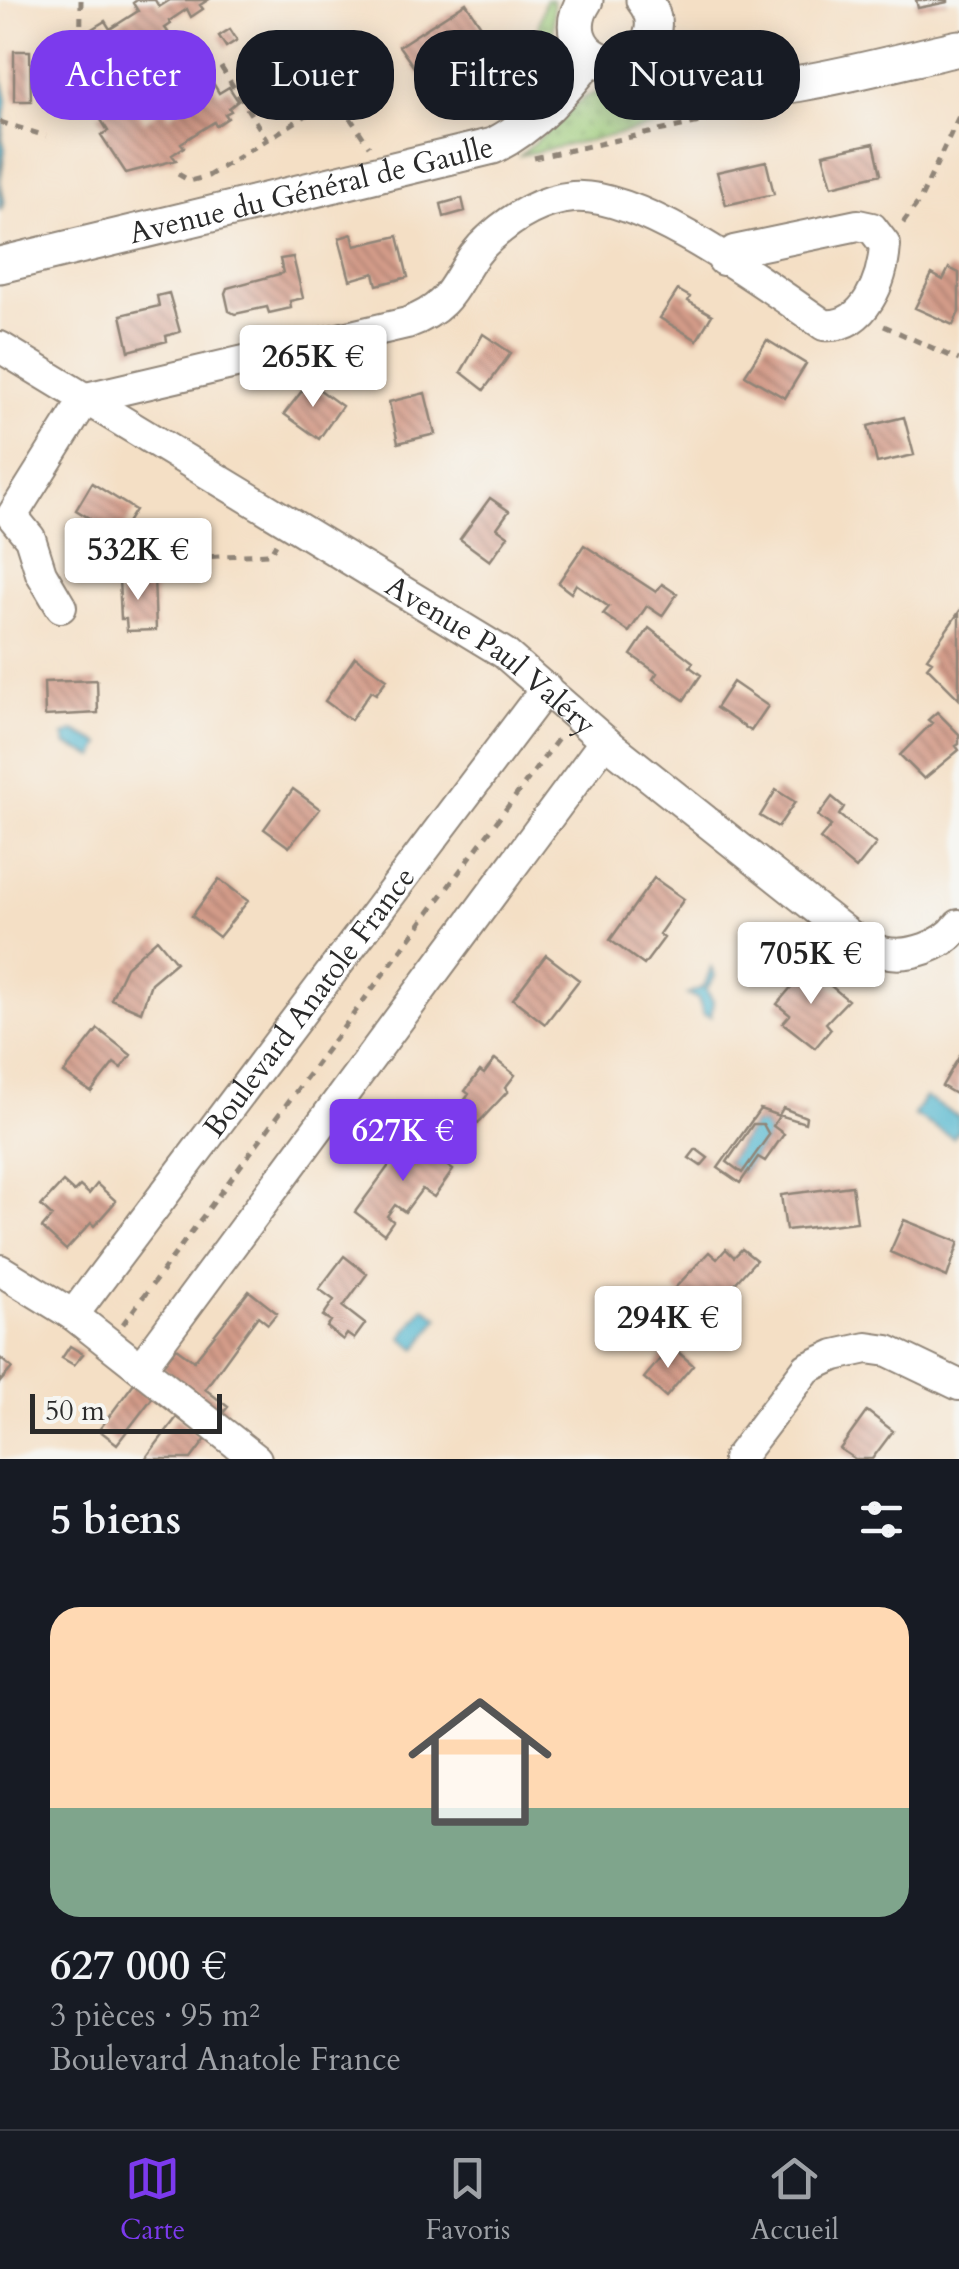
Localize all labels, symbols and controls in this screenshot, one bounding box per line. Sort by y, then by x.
chip: Acheter [30,30,216,120]
chip: Louer [236,30,394,120]
chip: Filtres [414,30,574,120]
chip: Nouveau [594,30,800,120]
street label: Avenue du Général de Gaulle [125,127,497,254]
pin: 265K € [232,325,394,410]
text: 265K € [262,335,364,379]
pin: 532K € [57,518,219,603]
text: 532K € [87,528,189,572]
street label: Avenue Paul Valéry [377,566,605,745]
street label: Boulevard Anatole France [194,859,425,1146]
pin: 705K € [730,922,892,1007]
text: 705K € [760,932,862,976]
pin: 627K € [322,1099,484,1184]
text: 627K € [352,1109,454,1153]
pin: 294K € [587,1286,749,1371]
text: 294K € [617,1296,719,1340]
scale bar [30,1389,222,1434]
text: 50 m [45,1392,105,1430]
text: 5 biens [50,1491,181,1548]
icon: filters [854,1492,909,1547]
icon: home [390,1672,570,1852]
text: 627 000 € [50,1937,227,1994]
text: 3 pièces · 95 m² [50,1994,260,2038]
text: Boulevard Anatole France [50,2038,401,2082]
tab: Carte [120,2151,185,2249]
tab: Favoris [425,2151,510,2249]
tab: Accueil [750,2151,839,2249]

